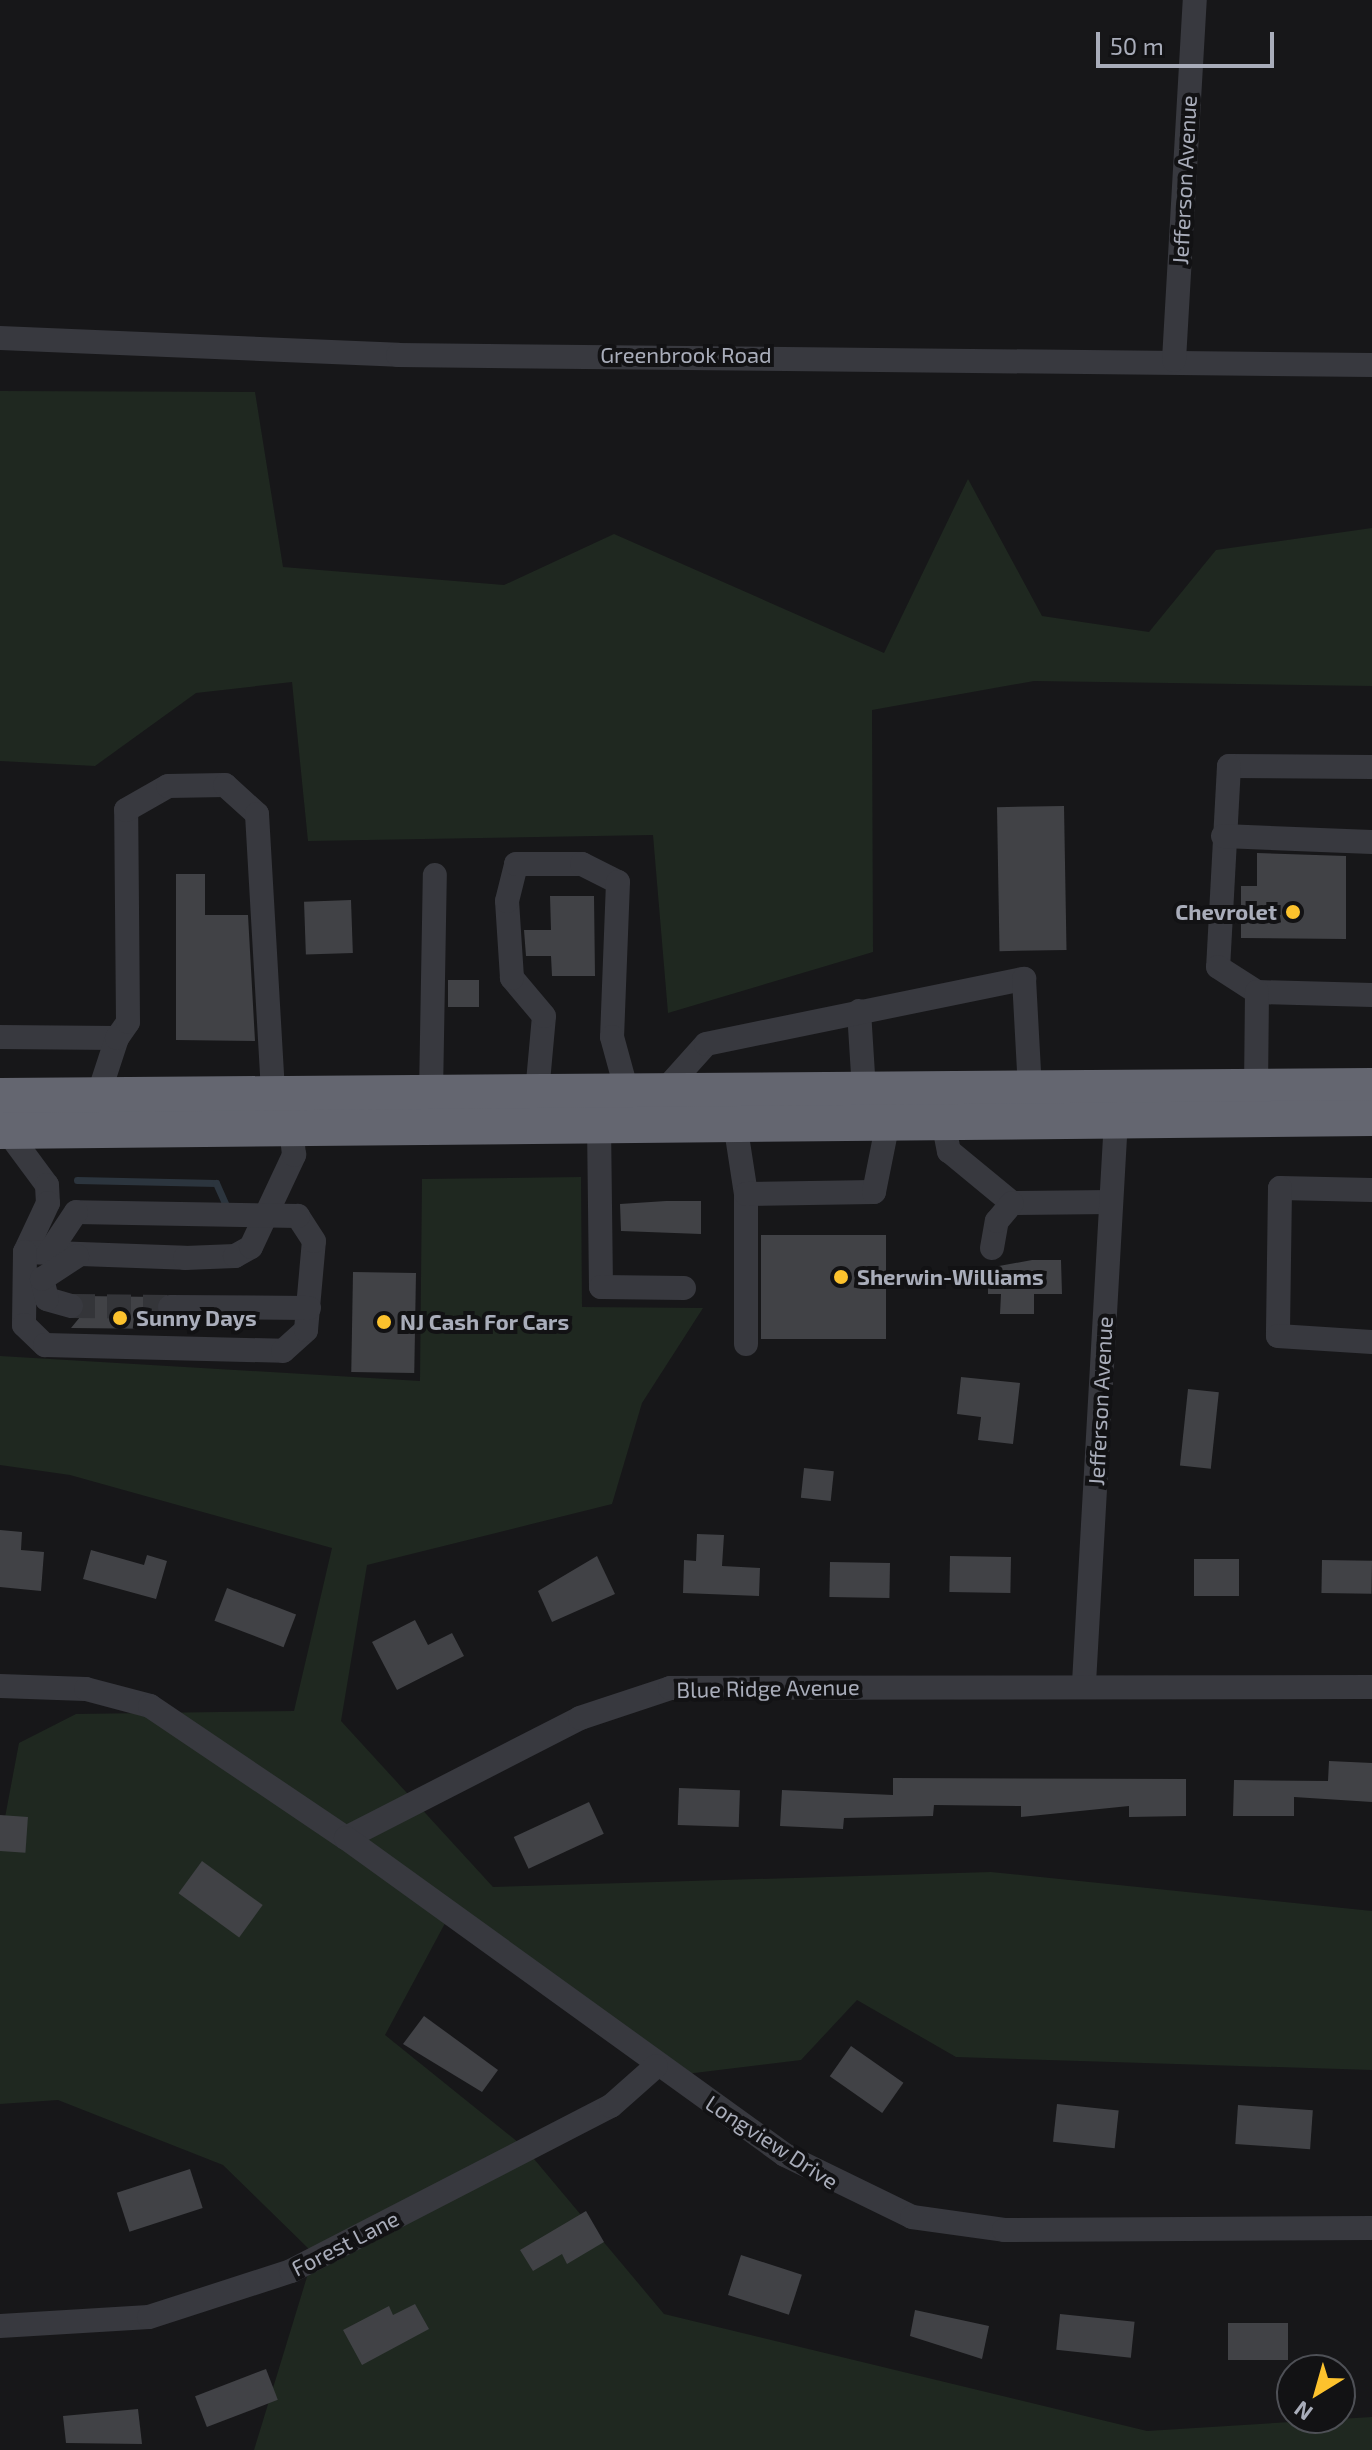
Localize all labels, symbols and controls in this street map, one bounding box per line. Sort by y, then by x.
scale bar [1100,16,1278,66]
text: 50 m [1110,31,1164,60]
street label: Jefferson Avenue [1166,94,1202,266]
street label: Greenbrook Road [600,342,772,368]
place label: Chevrolet [1175,899,1277,925]
marker: Chevrolet [1284,903,1302,921]
place label: Sherwin-Williams [857,1264,1044,1290]
marker: Sherwin-Williams [832,1268,850,1286]
place label: Sunny Days [136,1305,257,1331]
marker: Sunny Days [111,1309,129,1327]
place label: NJ Cash For Cars [400,1309,570,1335]
marker: NJ Cash For Cars [375,1313,393,1331]
street label: Jefferson Avenue [1082,1315,1118,1487]
street label: Blue Ridge Avenue [676,1673,860,1703]
street label: Longview Drive [701,2089,843,2195]
street label: Forest Lane [287,2205,403,2281]
north arrow [1276,2354,1356,2434]
text: N [1289,2396,1317,2427]

